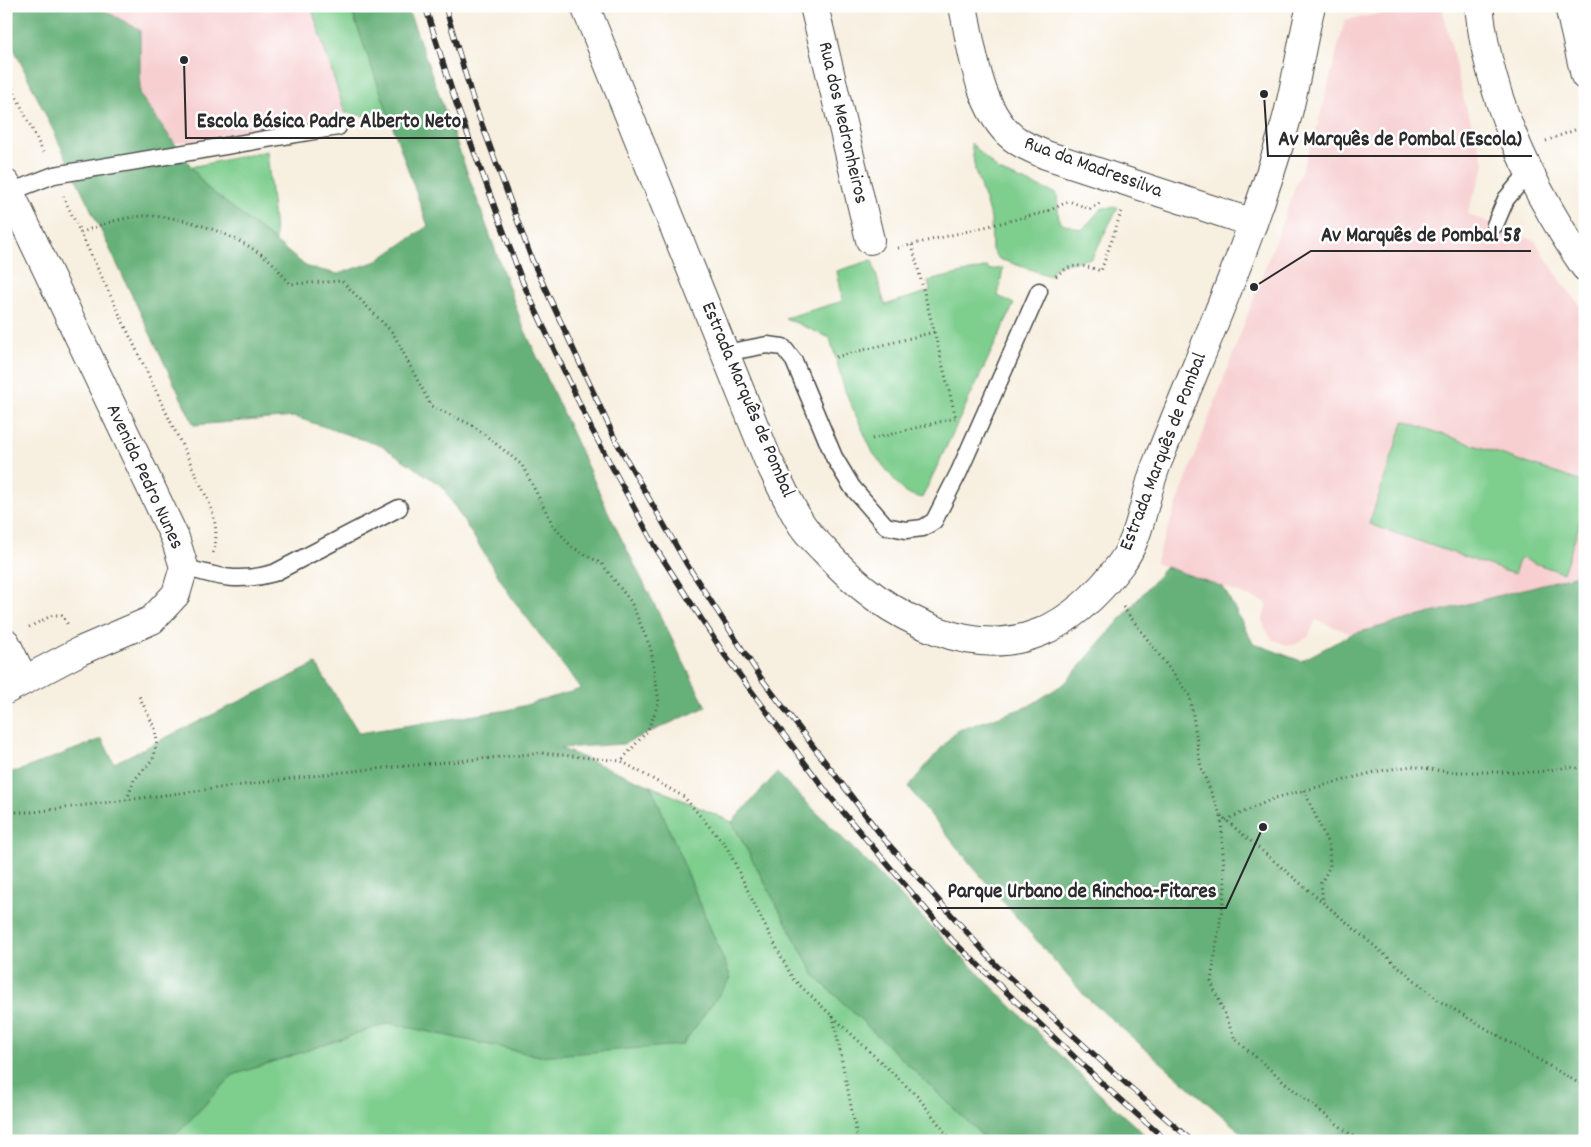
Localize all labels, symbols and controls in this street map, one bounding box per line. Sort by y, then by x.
street label: Rua dos Medronheiros [810,39,874,207]
callout: Escola Básica Padre Alberto Neto [186,102,471,138]
text: Escola Básica Padre Alberto Neto [197,108,461,138]
callout: Av Marquês de Pombal (Escola) [1268,120,1532,156]
text: Av Marquês de Pombal (Escola) [1278,126,1522,156]
street label: Rua da Madressilva [1020,130,1167,206]
callout: Av Marquês de Pombal 58 [1311,215,1531,251]
text: Av Marquês de Pombal 58 [1321,222,1521,252]
street label: Estrada Marquês de Pombal [693,298,801,502]
street label: Estrada Marquês de Pombal [1113,349,1215,555]
street label: Avenida Pedro Nunes [98,400,190,554]
callout: Parque Urbano de Rinchoa-Fitares [937,872,1226,908]
text: Parque Urbano de Rinchoa-Fitares [947,878,1217,908]

